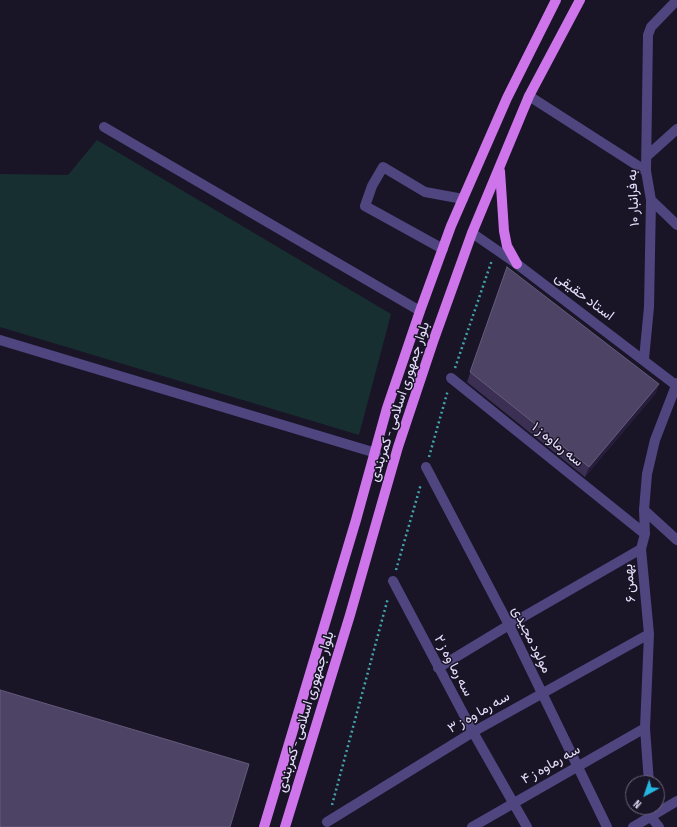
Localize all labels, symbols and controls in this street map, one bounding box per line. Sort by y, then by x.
street label: به فرانبار ۱۰ [624,169,644,227]
street label: استاد حقیقی [551,269,617,325]
street label: بلوار جمهوری اسلامی - کمربندی [366,320,434,484]
street label: سه رماوه ز ۱ [528,419,586,471]
street label: بهمن ۶ [620,563,640,603]
street label: مولود مجیدی [508,604,554,676]
street label: بلوار جمهوری اسلامی - کمربندی [274,630,338,794]
street label: سه رما وه ز ۲ [430,633,476,699]
street label: سه رما وه ز ۳ [445,689,513,737]
street label: سه رماوه ز ۴ [519,741,583,789]
north arrow [625,775,665,815]
text: N [631,797,644,811]

